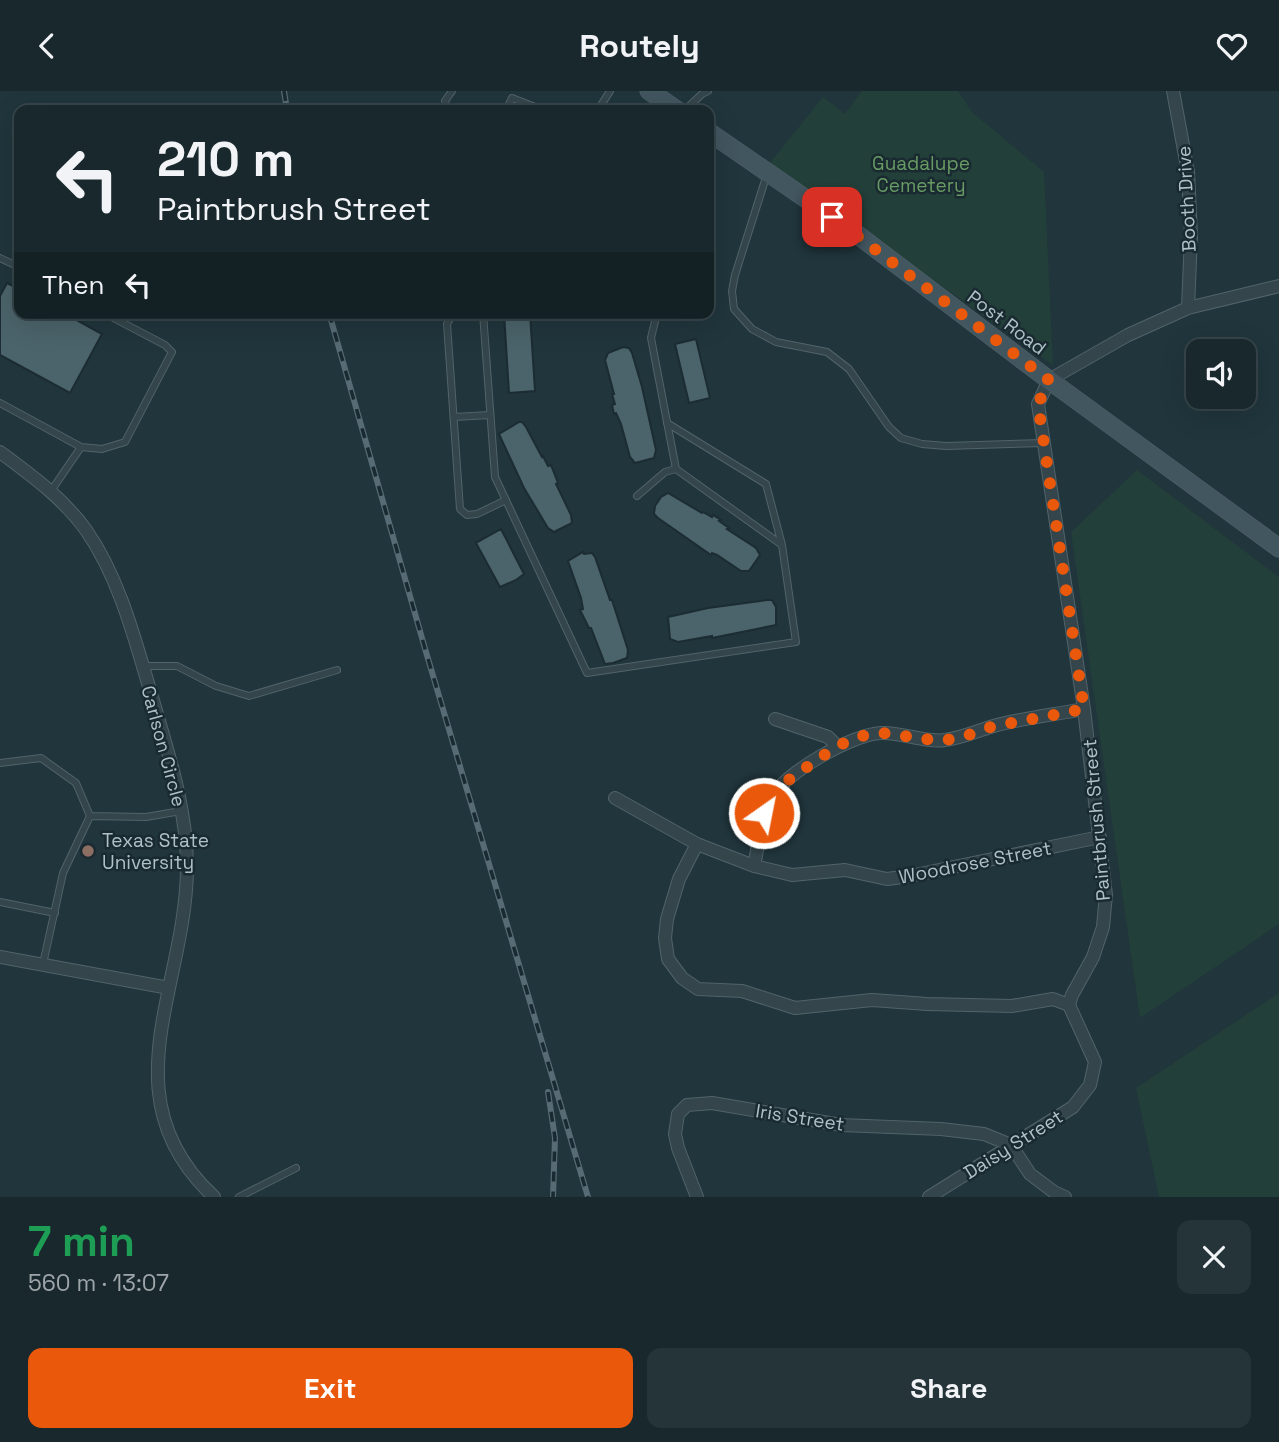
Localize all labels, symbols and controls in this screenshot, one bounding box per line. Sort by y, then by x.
text: Routely [579,26,700,66]
icon: back [28,27,66,65]
icon: heart [1213,27,1251,65]
text: 210 m [157,128,294,190]
icon: left [42,133,133,224]
street label: Booth Drive [1171,145,1202,253]
park label: Guadalupe Cemetery [872,151,970,198]
pin [802,187,862,247]
text: Paintbrush Street [157,189,431,229]
icon: arrive [813,198,851,236]
icon: left [119,266,157,304]
text: Then [42,268,105,302]
street label: Post Road [962,284,1051,360]
map controls [1186,339,1256,409]
button: sound [1186,339,1256,409]
street label: Carlson Circle [135,683,192,809]
street label: Paintbrush Street [1077,738,1116,902]
position arrow [727,776,801,850]
place label: Texas State University [102,828,209,875]
street label: Woodrose Street [897,835,1053,890]
marker: Texas State University [80,843,96,859]
street label: Iris Street [754,1098,846,1137]
street label: Daisy Street [959,1104,1068,1185]
text: 7 min [28,1215,135,1268]
button: close [1177,1220,1251,1294]
text: 560 m · 13:07 [28,1268,169,1298]
button: Exit [28,1348,633,1428]
button: Share [647,1348,1251,1428]

